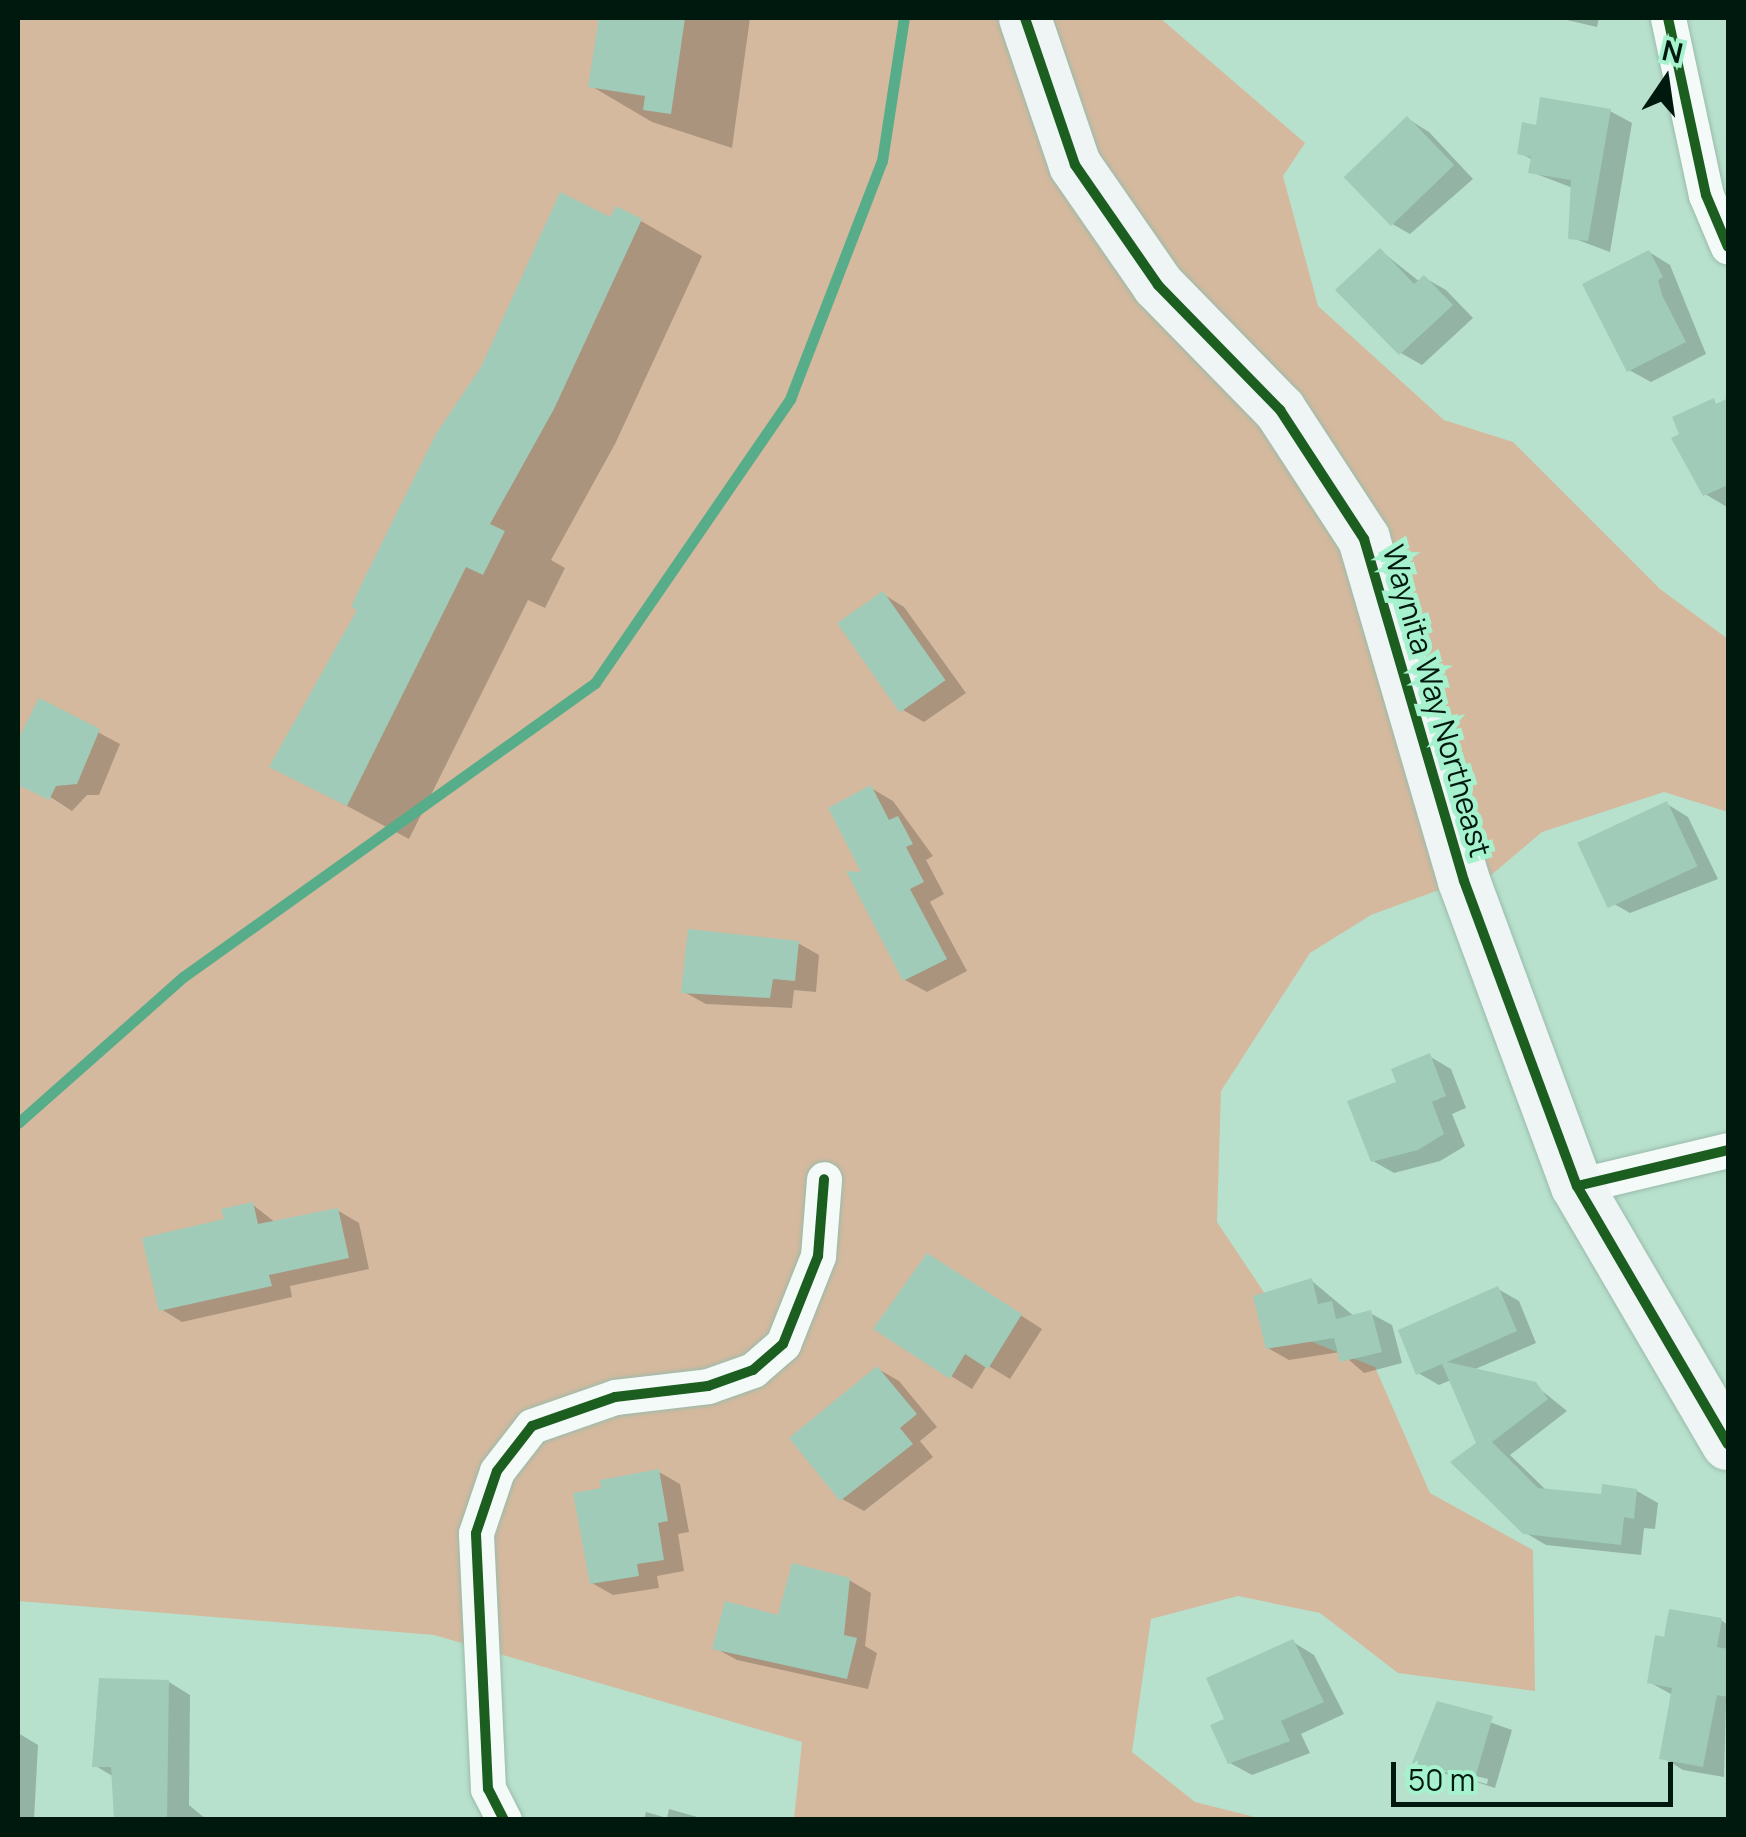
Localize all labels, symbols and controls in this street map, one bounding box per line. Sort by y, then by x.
north arrow [1616,30,1716,130]
text: N [1659,30,1687,72]
street label: Waynita Way Northeast [1375,541,1499,861]
scale bar [1396,1742,1678,1804]
text: 50 m [1408,1759,1475,1800]

